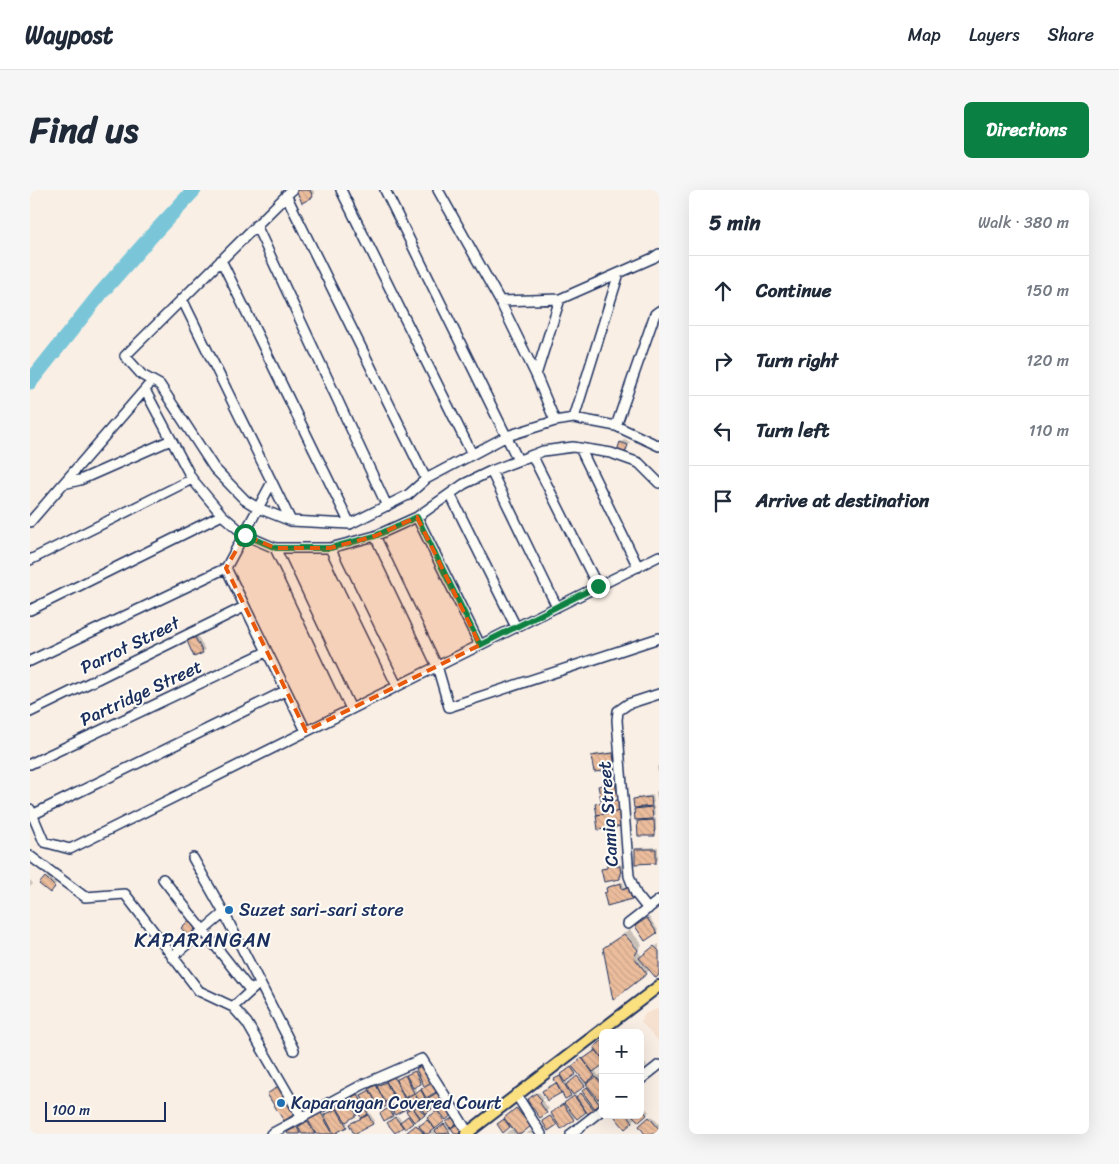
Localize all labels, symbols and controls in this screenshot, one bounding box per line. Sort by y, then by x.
text: Waypost [25,14,113,56]
text: Map [908,19,941,51]
text: Layers [969,19,1020,51]
text: Share [1048,19,1094,51]
text: Find us [30,99,138,161]
button: Directions [964,102,1089,158]
text: 5 min [709,204,761,242]
text: Walk · 380 m [978,208,1069,237]
text: Continue [756,274,832,307]
text: 150 m [1026,276,1069,305]
icon: ahead [709,277,737,305]
text: Turn right [756,344,838,377]
text: 120 m [1026,346,1069,375]
icon: right [709,347,737,375]
text: Turn left [756,414,829,447]
text: 110 m [1029,416,1069,445]
icon: left [709,417,737,445]
text: Arrive at destination [756,484,929,517]
icon: arrive [709,487,737,515]
route start [234,524,257,547]
route end [587,575,610,598]
street label: Parrot Street [75,607,186,683]
street label: Partridge Street [75,651,208,735]
street label: Camia Street [588,760,628,868]
place label: Suzet sari-sari store [239,894,404,926]
marker: Suzet sari-sari store [223,904,235,916]
district label: KAPARANGAN [134,923,272,958]
map controls [599,1029,644,1119]
button: + [599,1029,644,1074]
button: − [599,1074,644,1119]
place label: Kaparangan Covered Court [291,1087,502,1119]
marker: Kaparangan Covered Court [275,1097,287,1109]
text: 100 m [52,1098,90,1123]
scale bar [45,1099,166,1122]

